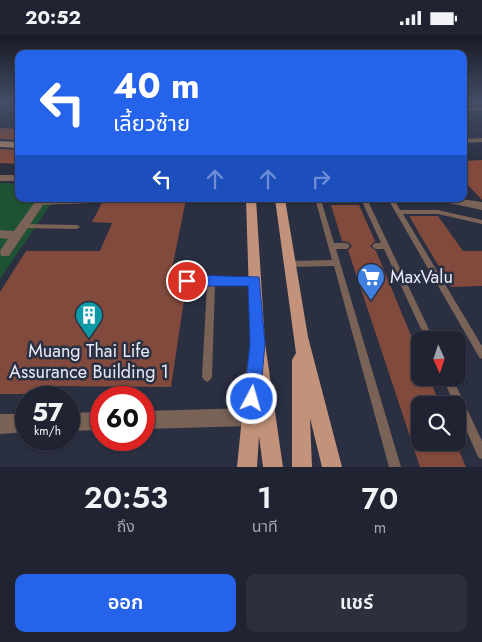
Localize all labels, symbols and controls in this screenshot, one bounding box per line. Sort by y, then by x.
text: 20:52 [25,4,81,31]
text: 40 m [113,61,200,111]
icon: left [30,70,95,135]
text: เลี้ยวซ้าย [113,107,190,139]
icon: left [148,165,176,193]
icon: ahead [201,165,229,193]
icon: ahead [254,165,282,193]
icon: right [307,165,335,193]
pin [166,260,208,302]
supermarket icon: MaxValu [356,262,386,301]
place label: MaxValu [390,264,453,290]
icon: arrive [173,267,201,295]
building icon: Muang Thai Life Assurance Building 1 [74,300,104,339]
north arrow [411,331,466,386]
map controls [411,331,466,451]
place label: Muang Thai Life Assurance Building 1 [9,338,169,385]
position arrow [225,372,277,424]
speed limit sign: 60 [90,386,155,451]
text: 57 [32,394,63,430]
button: search [411,396,466,451]
text: km/h [34,422,61,440]
text: 20:53 [84,476,168,519]
text: 1 [257,476,272,519]
text: 70 [362,477,398,520]
text: ถึง [117,515,135,538]
text: นาที [252,515,278,538]
text: m [374,516,386,539]
button: ออก [15,574,236,632]
button: แชร์ [246,574,467,632]

